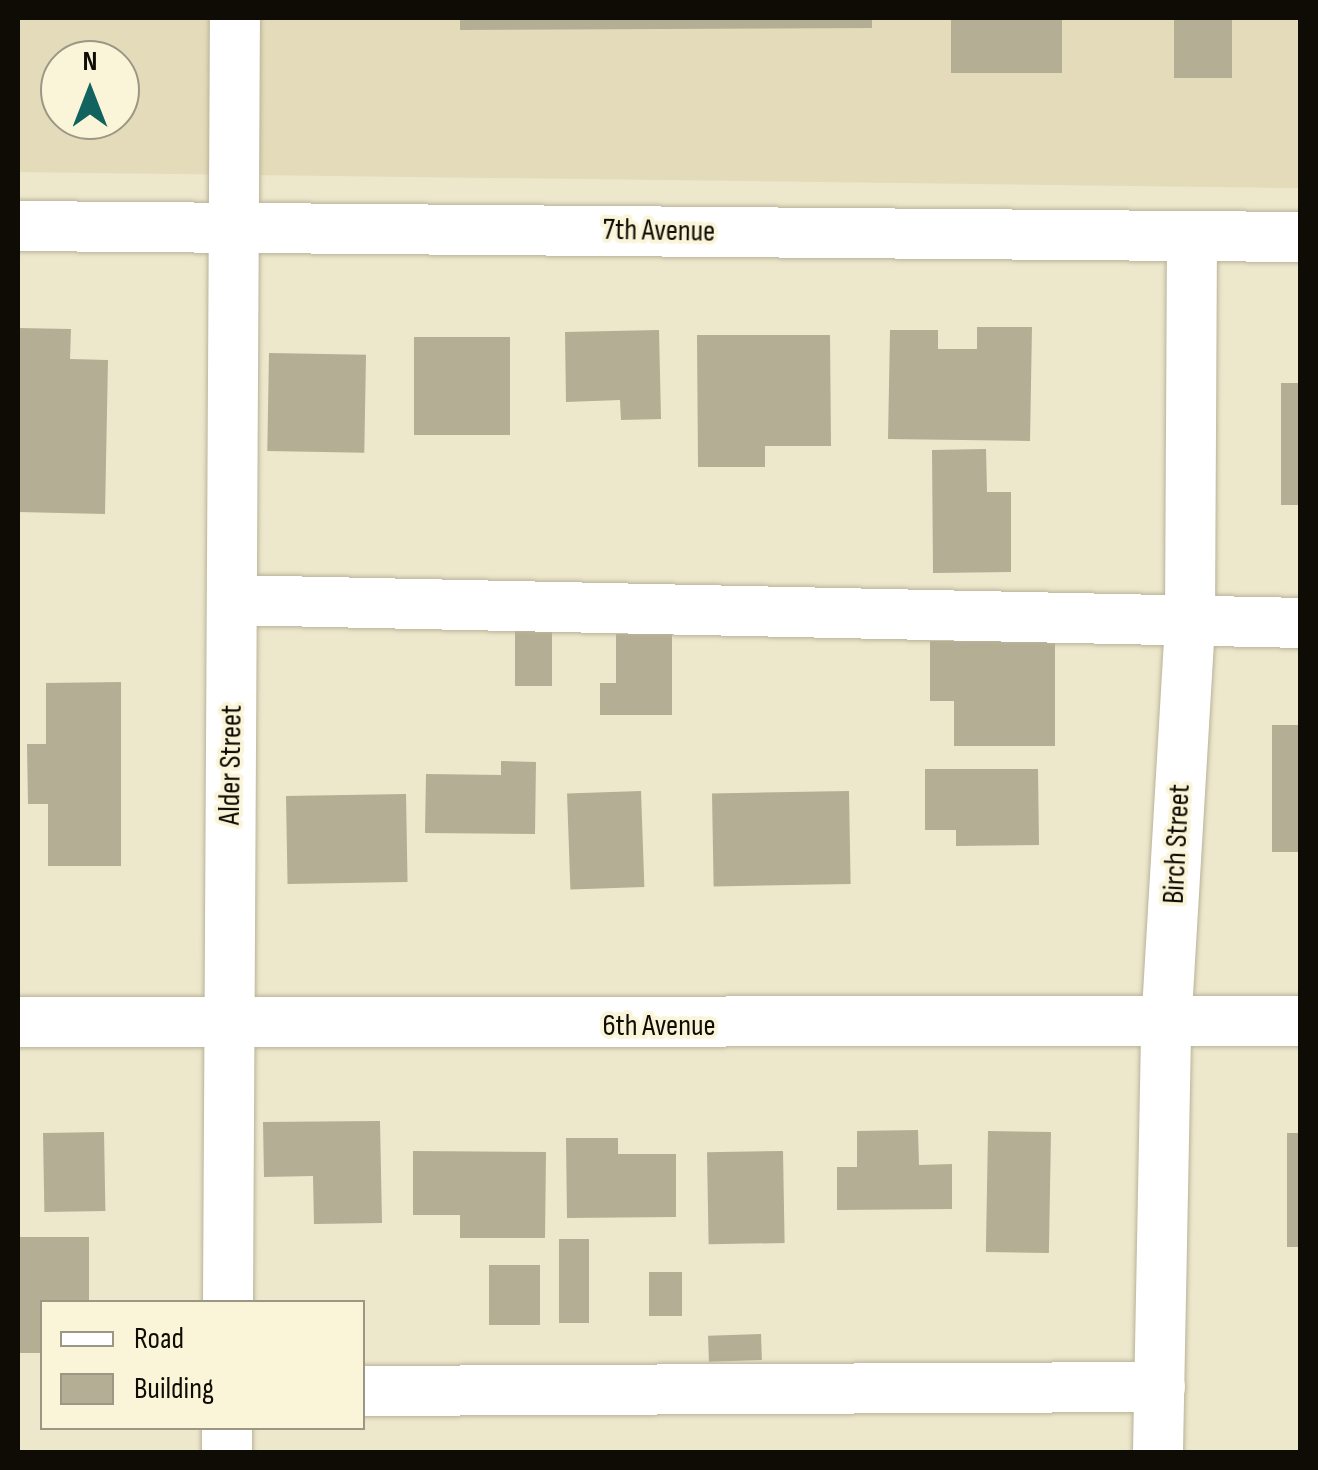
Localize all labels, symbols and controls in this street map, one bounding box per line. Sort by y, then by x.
north arrow [40,40,140,140]
text: N [83,45,97,78]
street label: 7th Avenue [603,212,715,250]
street label: Alder Street [212,705,250,825]
street label: Birch Street [1156,783,1198,905]
street label: 6th Avenue [602,1008,716,1044]
legend [40,1300,365,1430]
text: Road [134,1321,184,1357]
text: Building [134,1371,214,1407]

